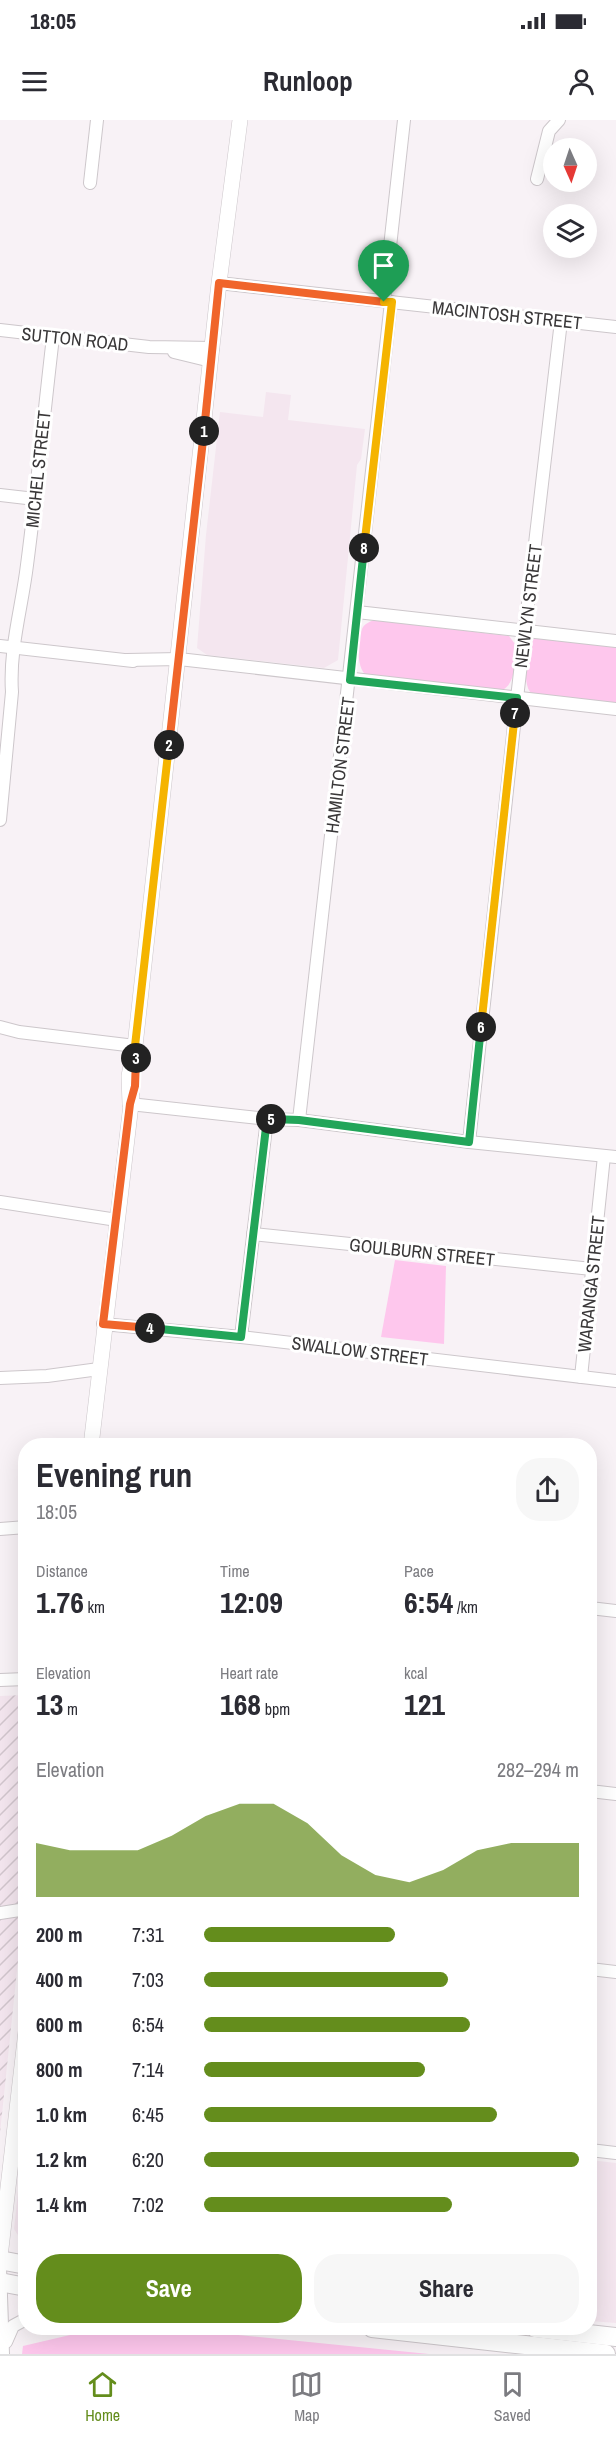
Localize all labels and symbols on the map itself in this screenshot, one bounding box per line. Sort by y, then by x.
north arrow [543,138,597,192]
pin [358,240,409,302]
street label: MACINTOSH STREET [431,295,583,335]
street label: SUTTON ROAD [20,321,130,357]
street label: MICHEL STREET [19,409,57,529]
pin: 1 [189,416,219,446]
pin: 8 [349,533,379,563]
street label: NEWLYN STREET [508,543,548,669]
street label: HAMILTON STREET [319,695,361,835]
pin: 7 [500,698,530,728]
pin: 2 [154,730,184,760]
pin: 6 [466,1012,496,1042]
pin: 3 [121,1043,151,1073]
pin: 5 [256,1104,286,1134]
street label: WARANGA STREET [571,1214,611,1354]
street label: GOULBURN STREET [348,1232,496,1272]
pin: 4 [135,1313,165,1343]
street label: SWALLOW STREET [290,1330,430,1372]

